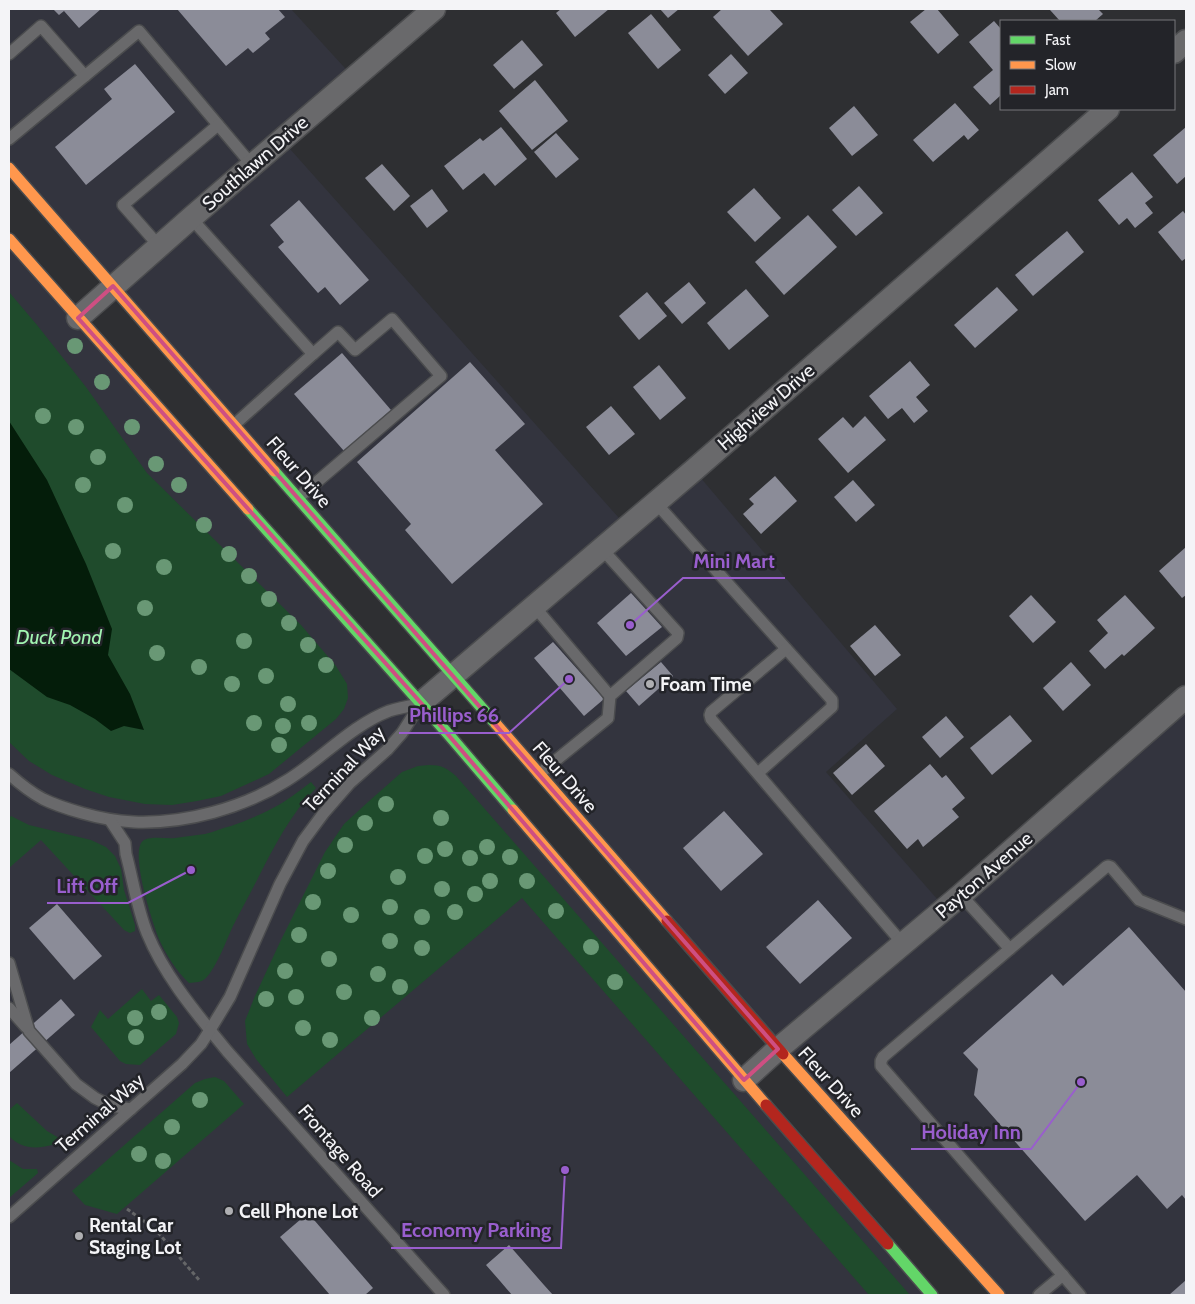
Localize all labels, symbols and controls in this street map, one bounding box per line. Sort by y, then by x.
legend [1000,20,1175,110]
text: Fast [1045,31,1070,49]
text: Slow [1045,56,1076,74]
text: Jam [1044,81,1069,99]
street label: Southlawn Drive [197,111,313,215]
street label: Highview Drive [713,359,819,455]
street label: Fleur Drive [262,432,336,513]
callout: Mini Mart [683,543,785,578]
text: Mini Mart [693,549,775,573]
water label: Duck Pond [16,625,102,649]
place label: Foam Time [660,673,752,696]
marker: Foam Time [644,678,656,690]
callout: Phillips 66 [399,698,509,733]
text: Phillips 66 [409,703,499,727]
street label: Terminal Way [298,721,390,817]
street label: Fleur Drive [528,737,602,818]
street label: Payton Avenue [931,826,1037,923]
callout: Lift Off [47,868,128,903]
text: Lift Off [56,874,118,898]
street label: Fleur Drive [793,1042,869,1122]
street label: Terminal Way [51,1068,149,1157]
street label: Frontage Road [293,1100,387,1202]
callout: Holiday Inn [911,1114,1031,1149]
text: Holiday Inn [921,1120,1021,1144]
place label: Cell Phone Lot [239,1200,359,1223]
marker: Cell Phone Lot [223,1205,235,1217]
callout: Economy Parking [391,1213,561,1248]
place label: Rental Car Staging Lot [89,1214,182,1259]
text: Economy Parking [401,1218,551,1242]
marker: Rental Car Staging Lot [73,1230,85,1242]

